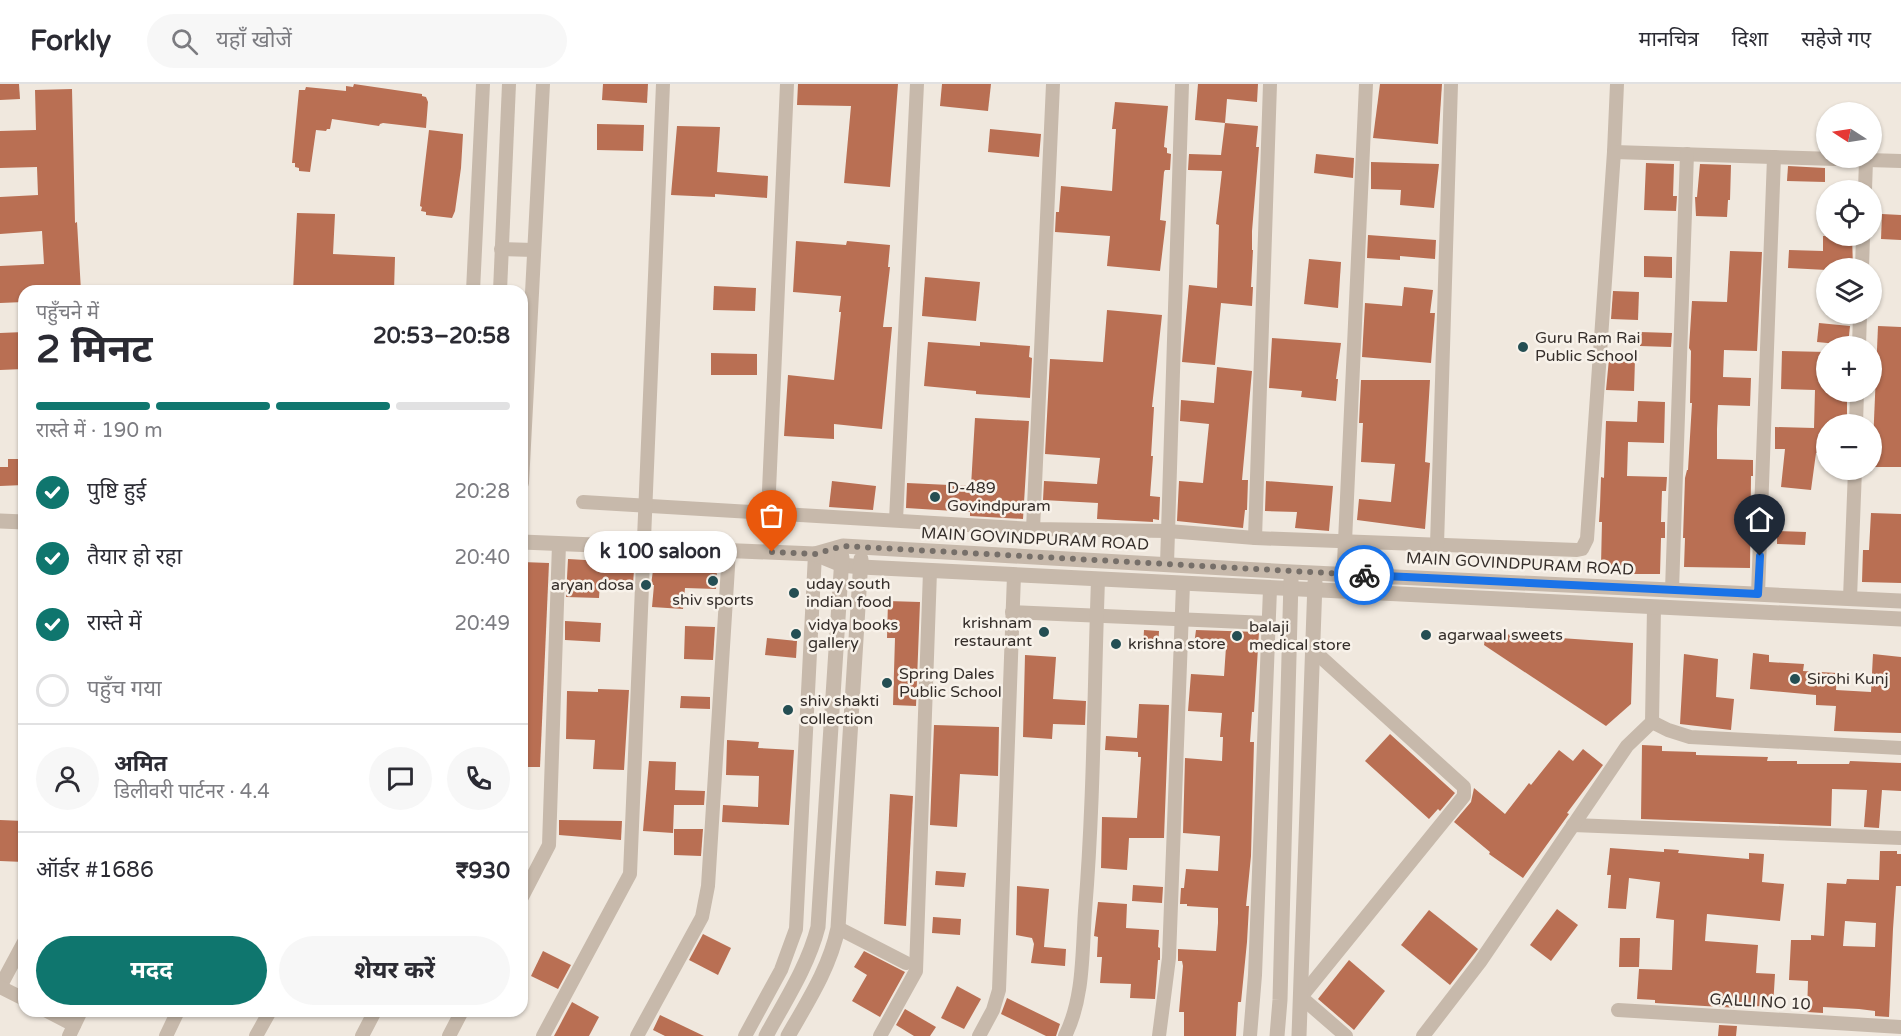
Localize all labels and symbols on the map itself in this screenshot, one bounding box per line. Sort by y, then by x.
north arrow [1816,102,1882,168]
place label: Guru Ram Rai Public School [1535,328,1641,366]
marker: Guru Ram Rai Public School [1516,340,1530,354]
place label: D-489 Govindpuram [947,478,1051,516]
pin [746,490,797,552]
marker: D-489 Govindpuram [928,490,942,504]
pin [1734,494,1785,556]
street label: MAIN GOVINDPURAM ROAD [920,523,1150,555]
callout: k 100 saloon [583,531,736,573]
courier [1334,545,1394,605]
street label: MAIN GOVINDPURAM ROAD [1405,548,1635,580]
marker: shiv sports [706,574,720,588]
place label: uday south indian food [806,574,892,612]
place label: aryan dosa [551,575,634,595]
marker: aryan dosa [639,578,653,592]
marker: uday south indian food [787,586,801,600]
place label: shiv sports [672,590,754,610]
place label: krishnam restaurant [954,613,1032,651]
place label: vidya books gallery [808,615,898,653]
place label: balaji medical store [1249,617,1351,655]
marker: krishnam restaurant [1037,625,1051,639]
place label: agarwaal sweets [1438,625,1563,645]
marker: vidya books gallery [789,627,803,641]
marker: agarwaal sweets [1419,628,1433,642]
marker: balaji medical store [1230,629,1244,643]
place label: krishna store [1128,634,1225,654]
marker: krishna store [1109,637,1123,651]
place label: Spring Dales Public School [899,664,1002,702]
place label: Sirohi Kunj [1807,669,1888,689]
marker: Sirohi Kunj [1788,672,1802,686]
marker: Spring Dales Public School [880,676,894,690]
place label: shiv shakti collection [800,691,879,729]
marker: shiv shakti collection [781,703,795,717]
street label: GALLI NO 10 [1709,989,1811,1015]

